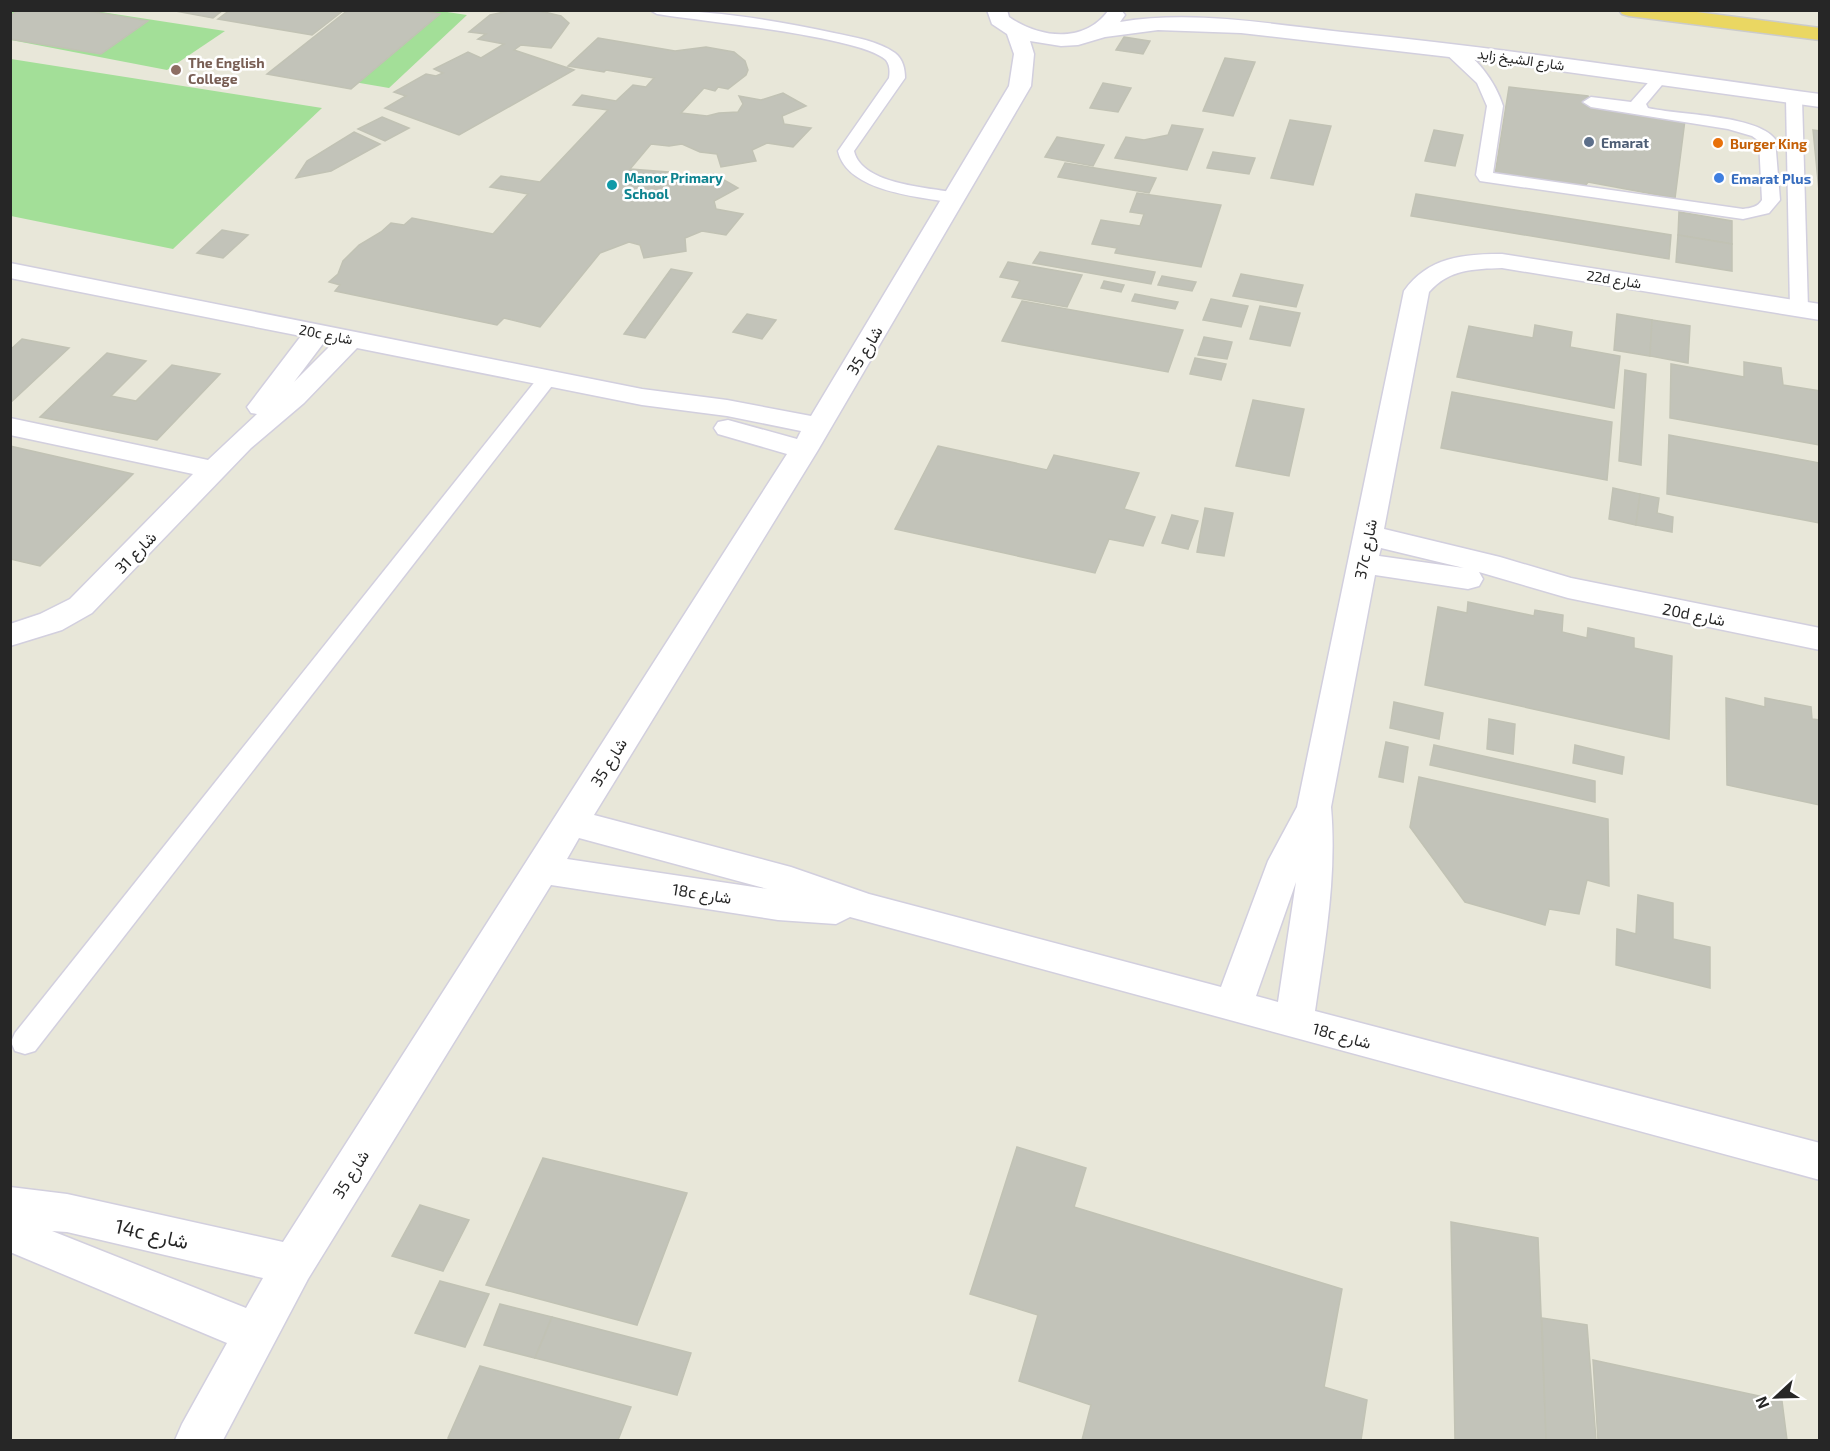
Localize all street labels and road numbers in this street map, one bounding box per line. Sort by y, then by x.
street label: شارع الشيخ زايد [1476,44,1566,77]
street label: 22d شارع [1585,266,1643,295]
street label: 20c شارع [297,320,354,350]
street label: شارع 35 [842,322,888,379]
street label: 37c شارع [1350,517,1383,581]
street label: شارع 31 [110,527,162,579]
street label: 20d شارع [1660,599,1727,632]
street label: شارع 35 [586,734,633,791]
street label: 18c شارع [671,879,733,910]
street label: 18c شارع [1310,1018,1373,1055]
street label: شارع 35 [328,1146,375,1203]
street label: 14c شارع [112,1213,191,1256]

